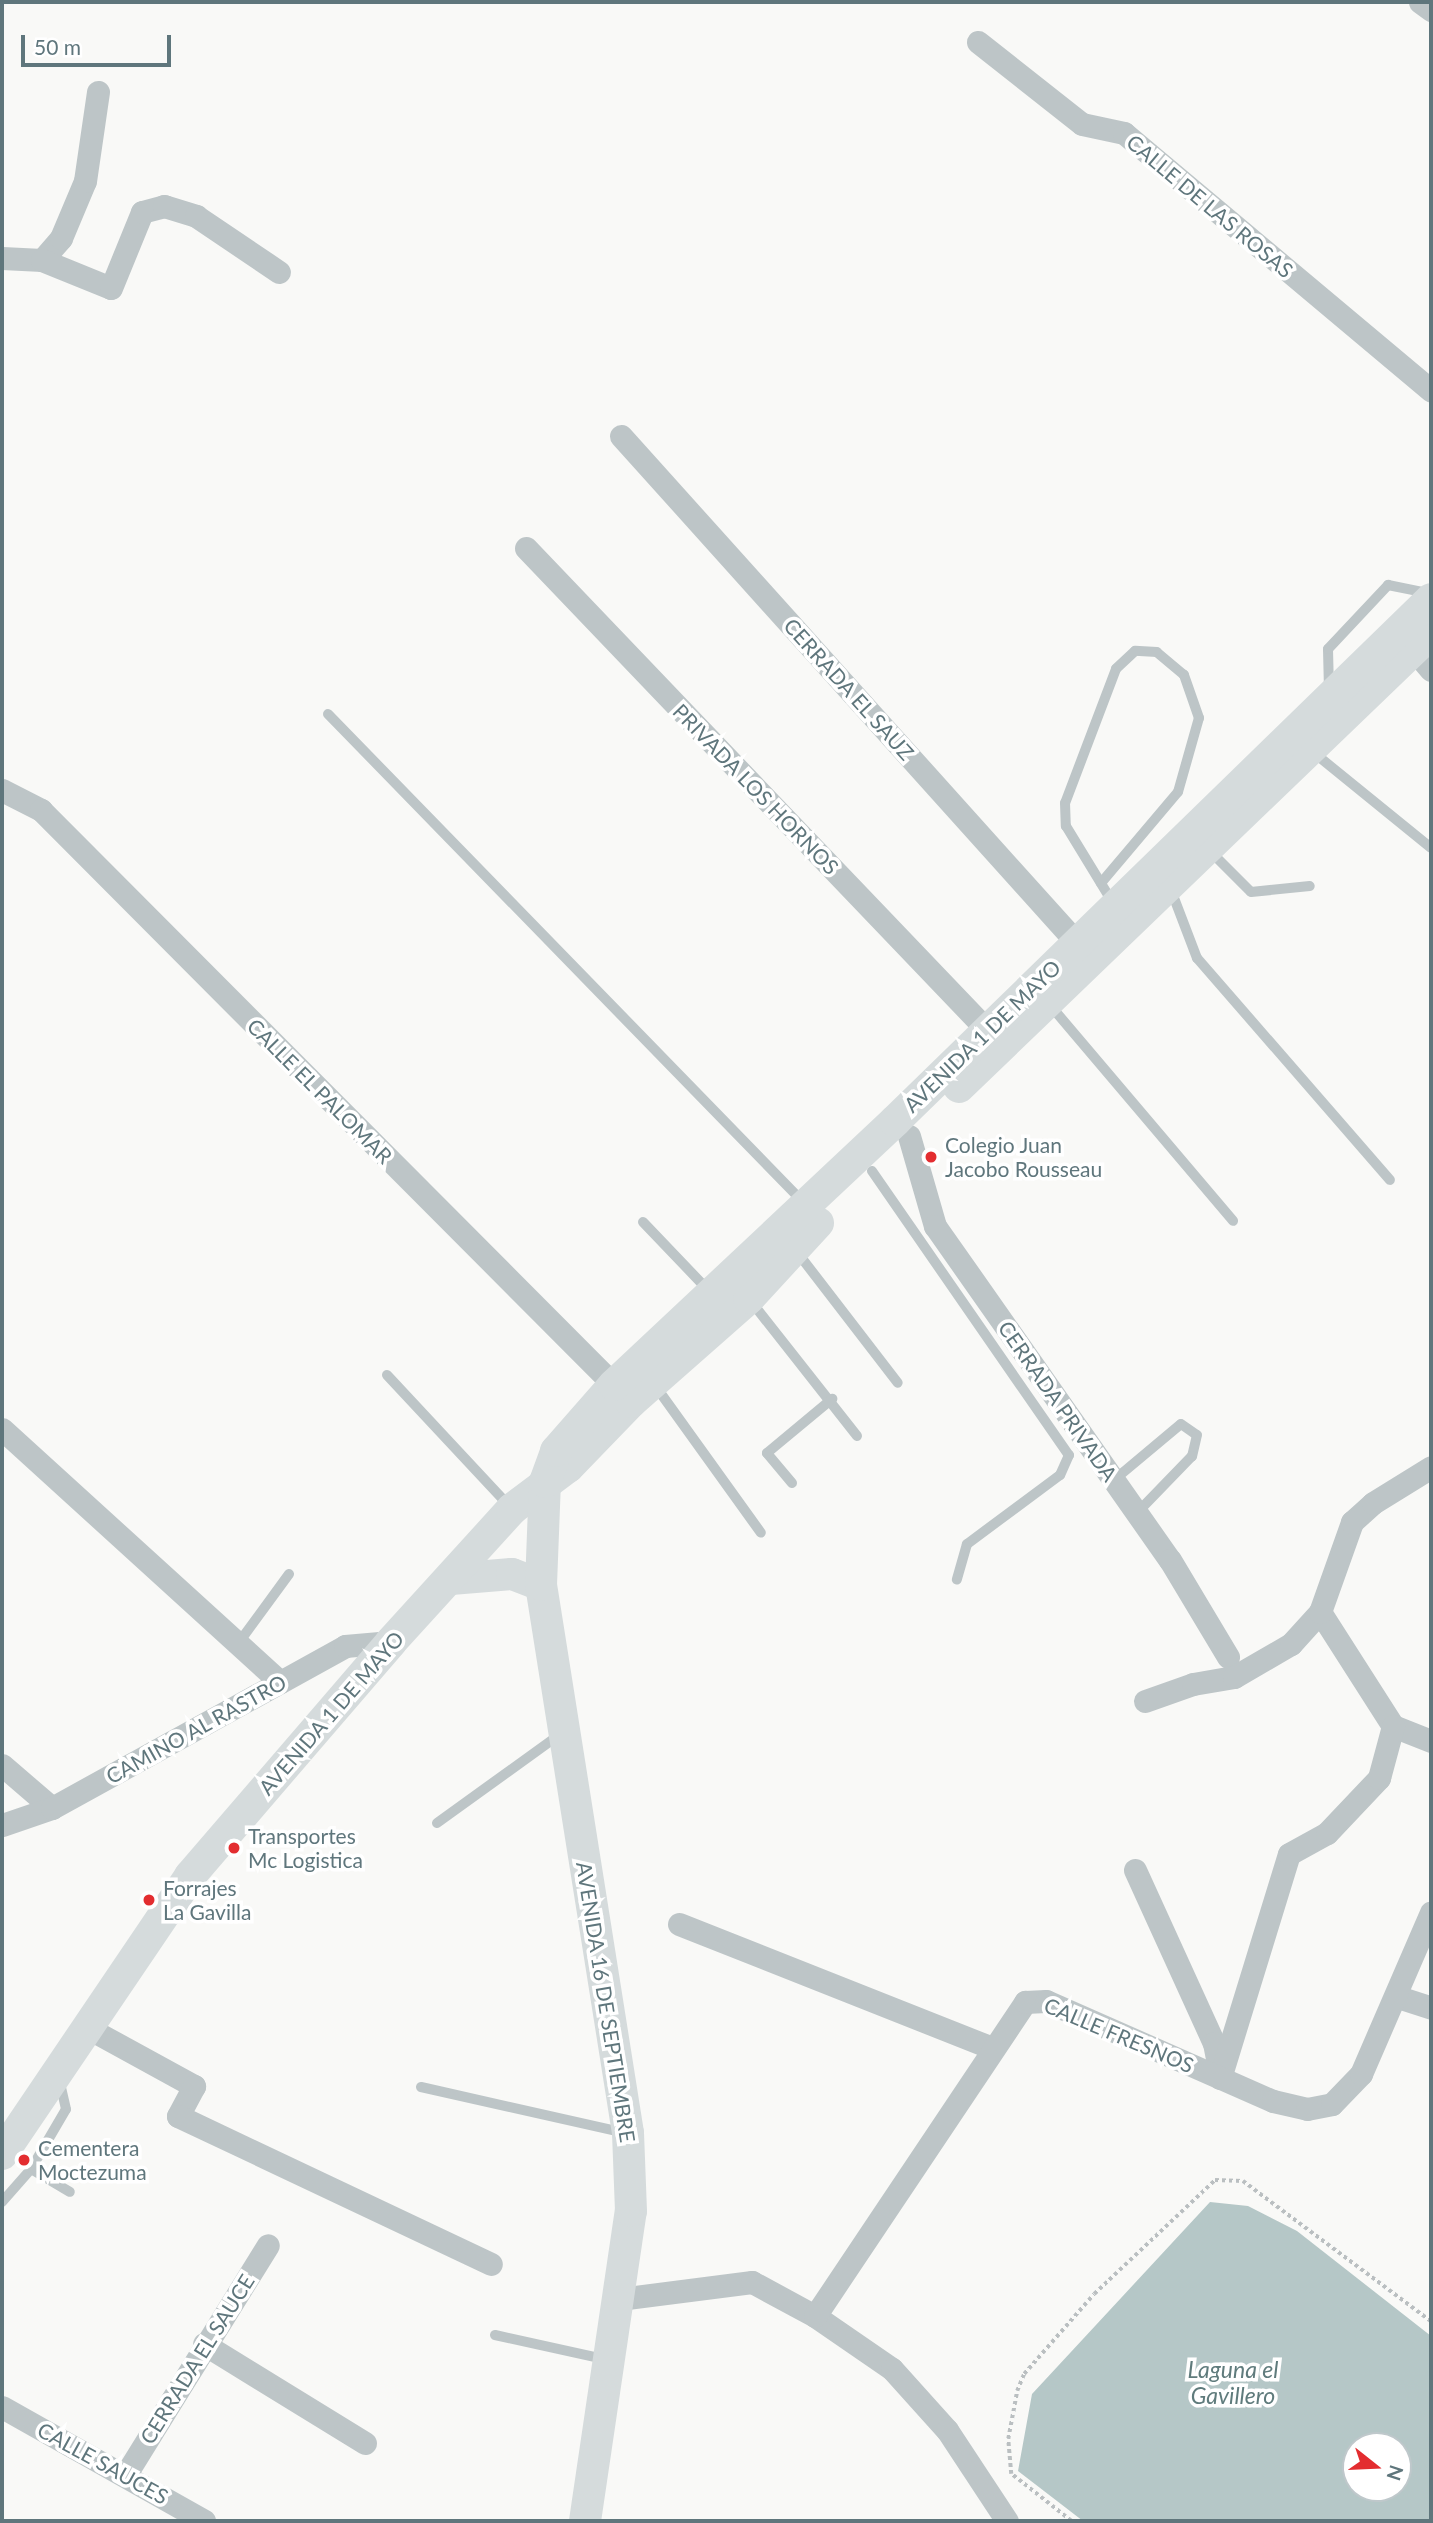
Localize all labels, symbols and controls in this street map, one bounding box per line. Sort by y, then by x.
scale bar [24,21,175,65]
text: 50 m [34,34,81,59]
street label: CALLE DE LAS ROSAS [1122,129,1298,283]
street label: CERRADA EL SAUZ [778,612,920,766]
street label: PRIVADA LOS HORNOS [668,698,844,880]
street label: AVENIDA 1 DE MAYO [898,954,1066,1118]
street label: CALLE EL PALOMAR [242,1013,398,1169]
place label: Colegio Juan Jacobo Rousseau [945,1132,1102,1182]
marker: Colegio Juan Jacobo Rousseau [923,1149,939,1165]
street label: CERRADA PRIVADA [993,1316,1123,1486]
street label: AVENIDA 1 DE MAYO [253,1626,409,1800]
street label: CAMINO AL RASTRO [101,1669,291,1789]
place label: Transportes Mc Logistica [248,1823,363,1873]
marker: Transportes Mc Logistica [226,1840,242,1856]
street label: AVENIDA 16 DE SEPTIEMBRE [571,1859,641,2145]
place label: Forrajes La Gavilla [163,1875,251,1925]
marker: Forrajes La Gavilla [141,1892,157,1908]
street label: CALLE FRESNOS [1040,1992,1198,2078]
place label: Cementera Moctezuma [38,2135,147,2185]
marker: Cementera Moctezuma [16,2152,32,2168]
street label: CERRADA EL SAUCE [134,2269,260,2449]
water label: Laguna el Gavillero [1187,2355,1279,2409]
street label: CALLE SAUCES [33,2417,173,2509]
north arrow [1342,2432,1412,2502]
text: N [1382,2463,1409,2484]

